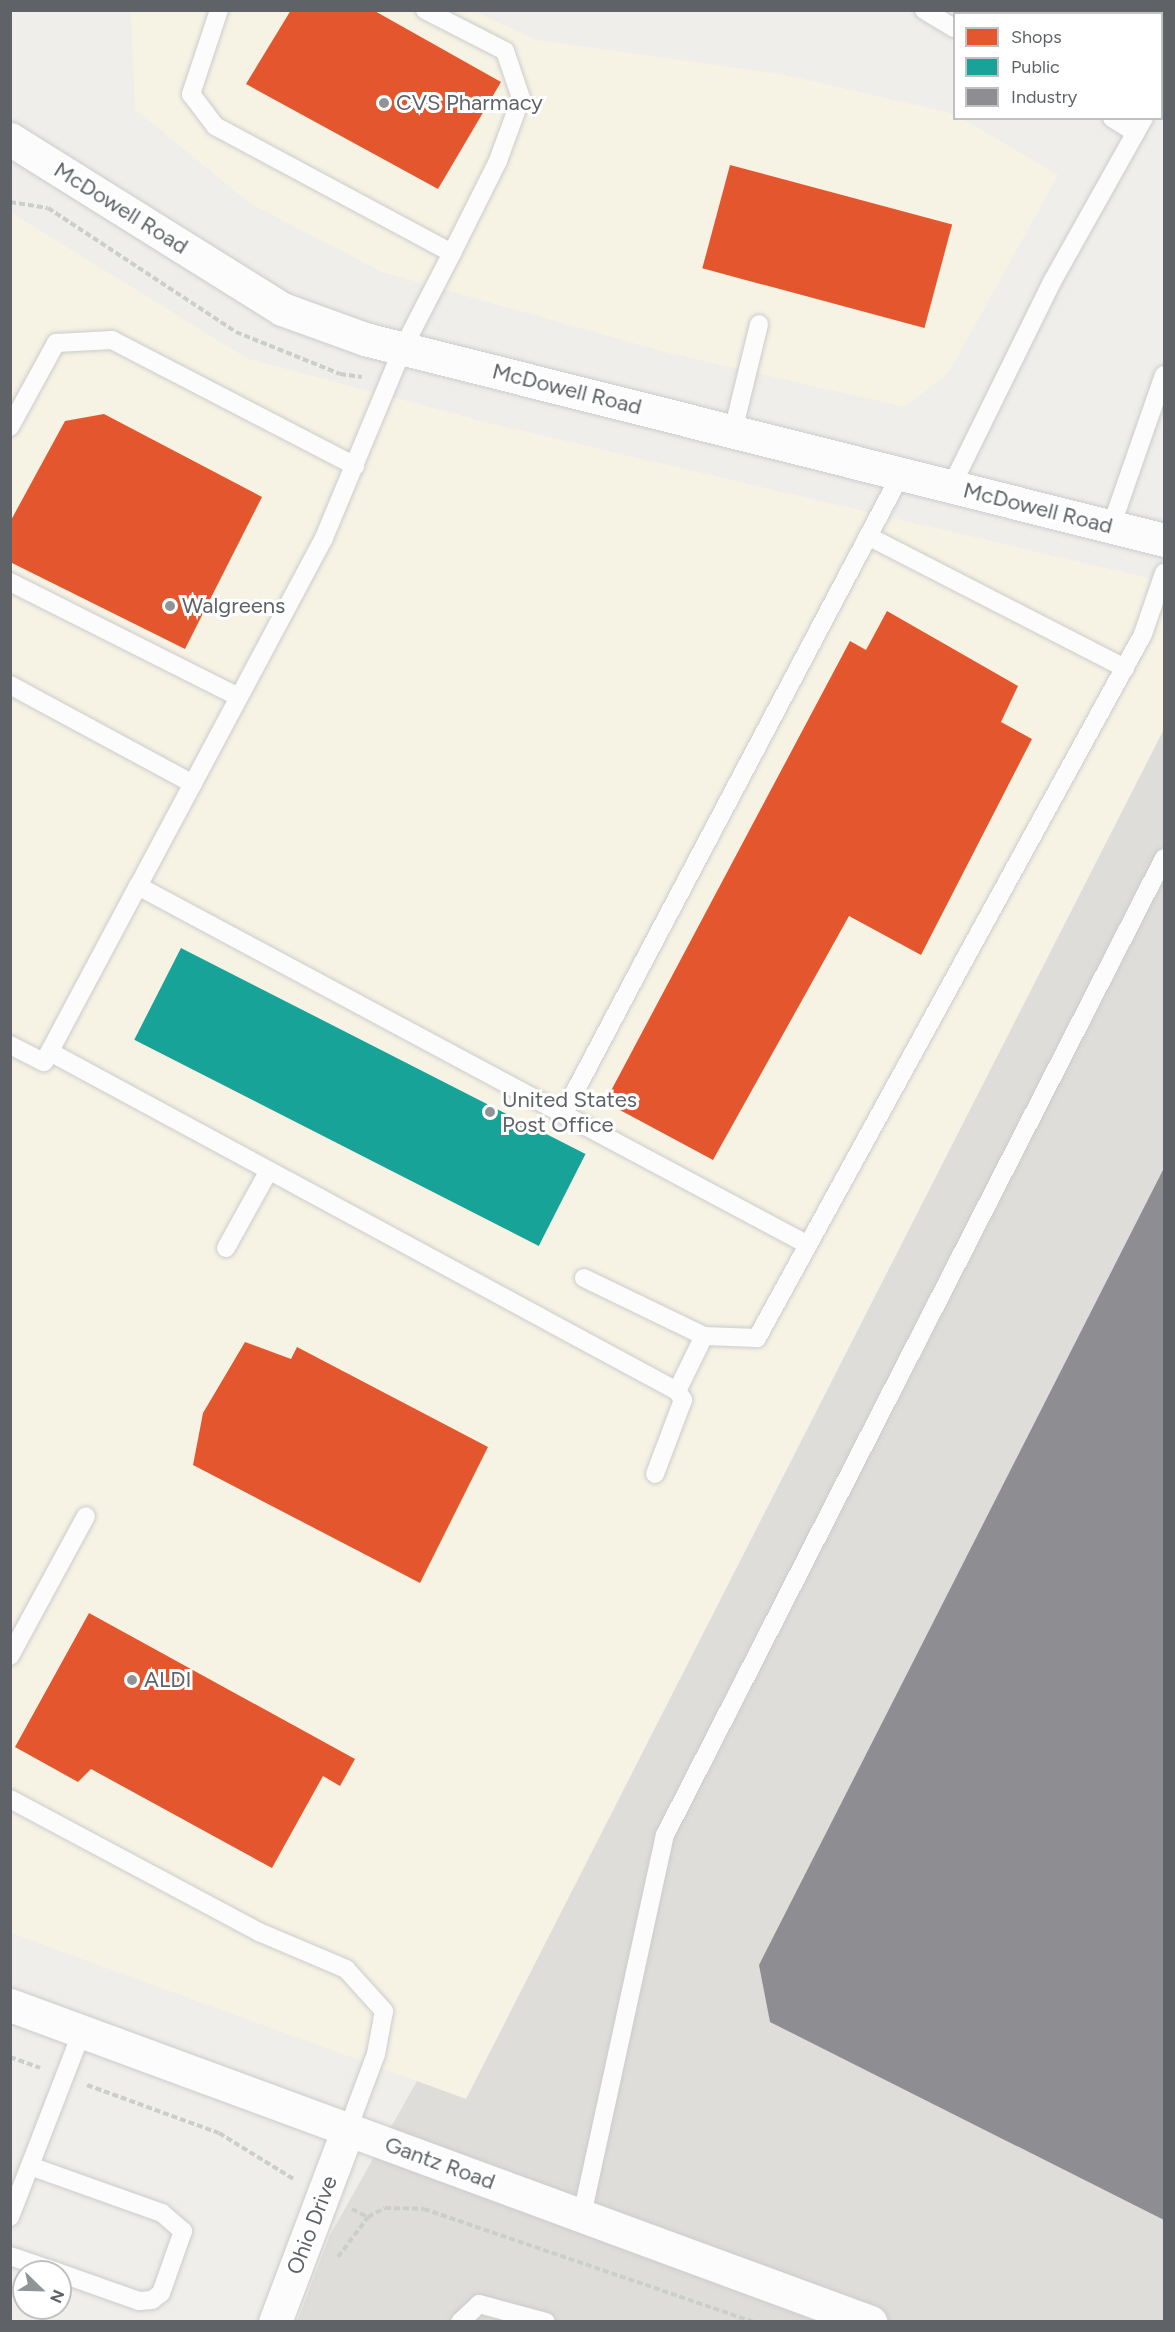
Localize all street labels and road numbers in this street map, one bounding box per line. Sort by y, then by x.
street label: McDowell Road [49,156,193,260]
street label: McDowell Road [490,358,644,420]
street label: McDowell Road [961,477,1115,539]
street label: Gantz Road [381,2131,499,2195]
street label: Ohio Drive [281,2172,343,2278]

